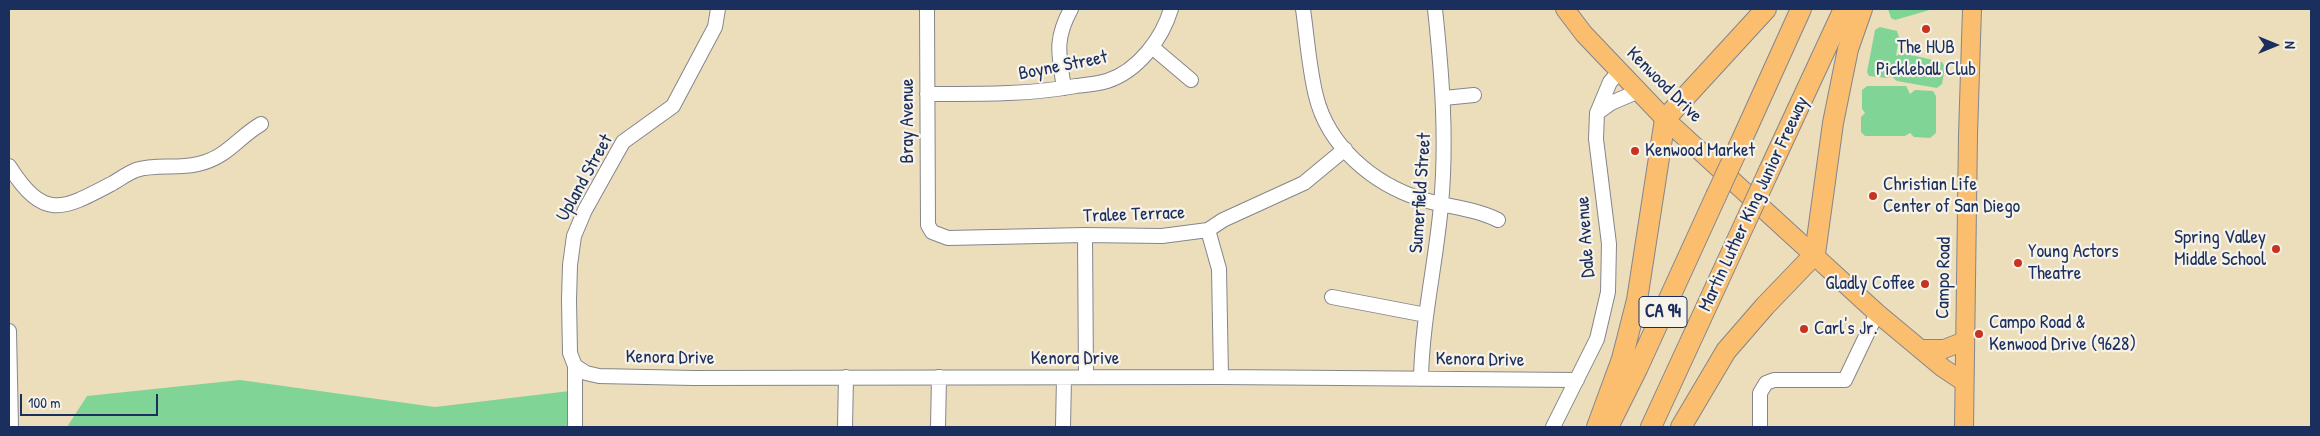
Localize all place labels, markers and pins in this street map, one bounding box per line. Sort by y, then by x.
marker: The HUB Pickleball Club [1920,23,1932,35]
place label: The HUB Pickleball Club [1876,37,1976,81]
place label: Kenwood Market [1645,140,1755,162]
marker: Kenwood Market [1629,145,1641,157]
place label: Christian Life Center of San Diego [1883,174,2020,218]
marker: Christian Life Center of San Diego [1867,190,1879,202]
place label: Spring Valley Middle School [2174,227,2266,271]
place label: Young Actors Theatre [2028,241,2119,285]
marker: Spring Valley Middle School [2270,243,2282,255]
marker: Young Actors Theatre [2012,257,2024,269]
place label: Gladly Coffee [1825,273,1915,295]
marker: Gladly Coffee [1919,278,1931,290]
place label: Campo Road & Kenwood Drive (9628) [1989,312,2136,356]
place label: Carl's Jr. [1814,318,1877,340]
marker: Carl's Jr. [1798,323,1810,335]
marker: Campo Road & Kenwood Drive (9628) [1973,328,1985,340]

